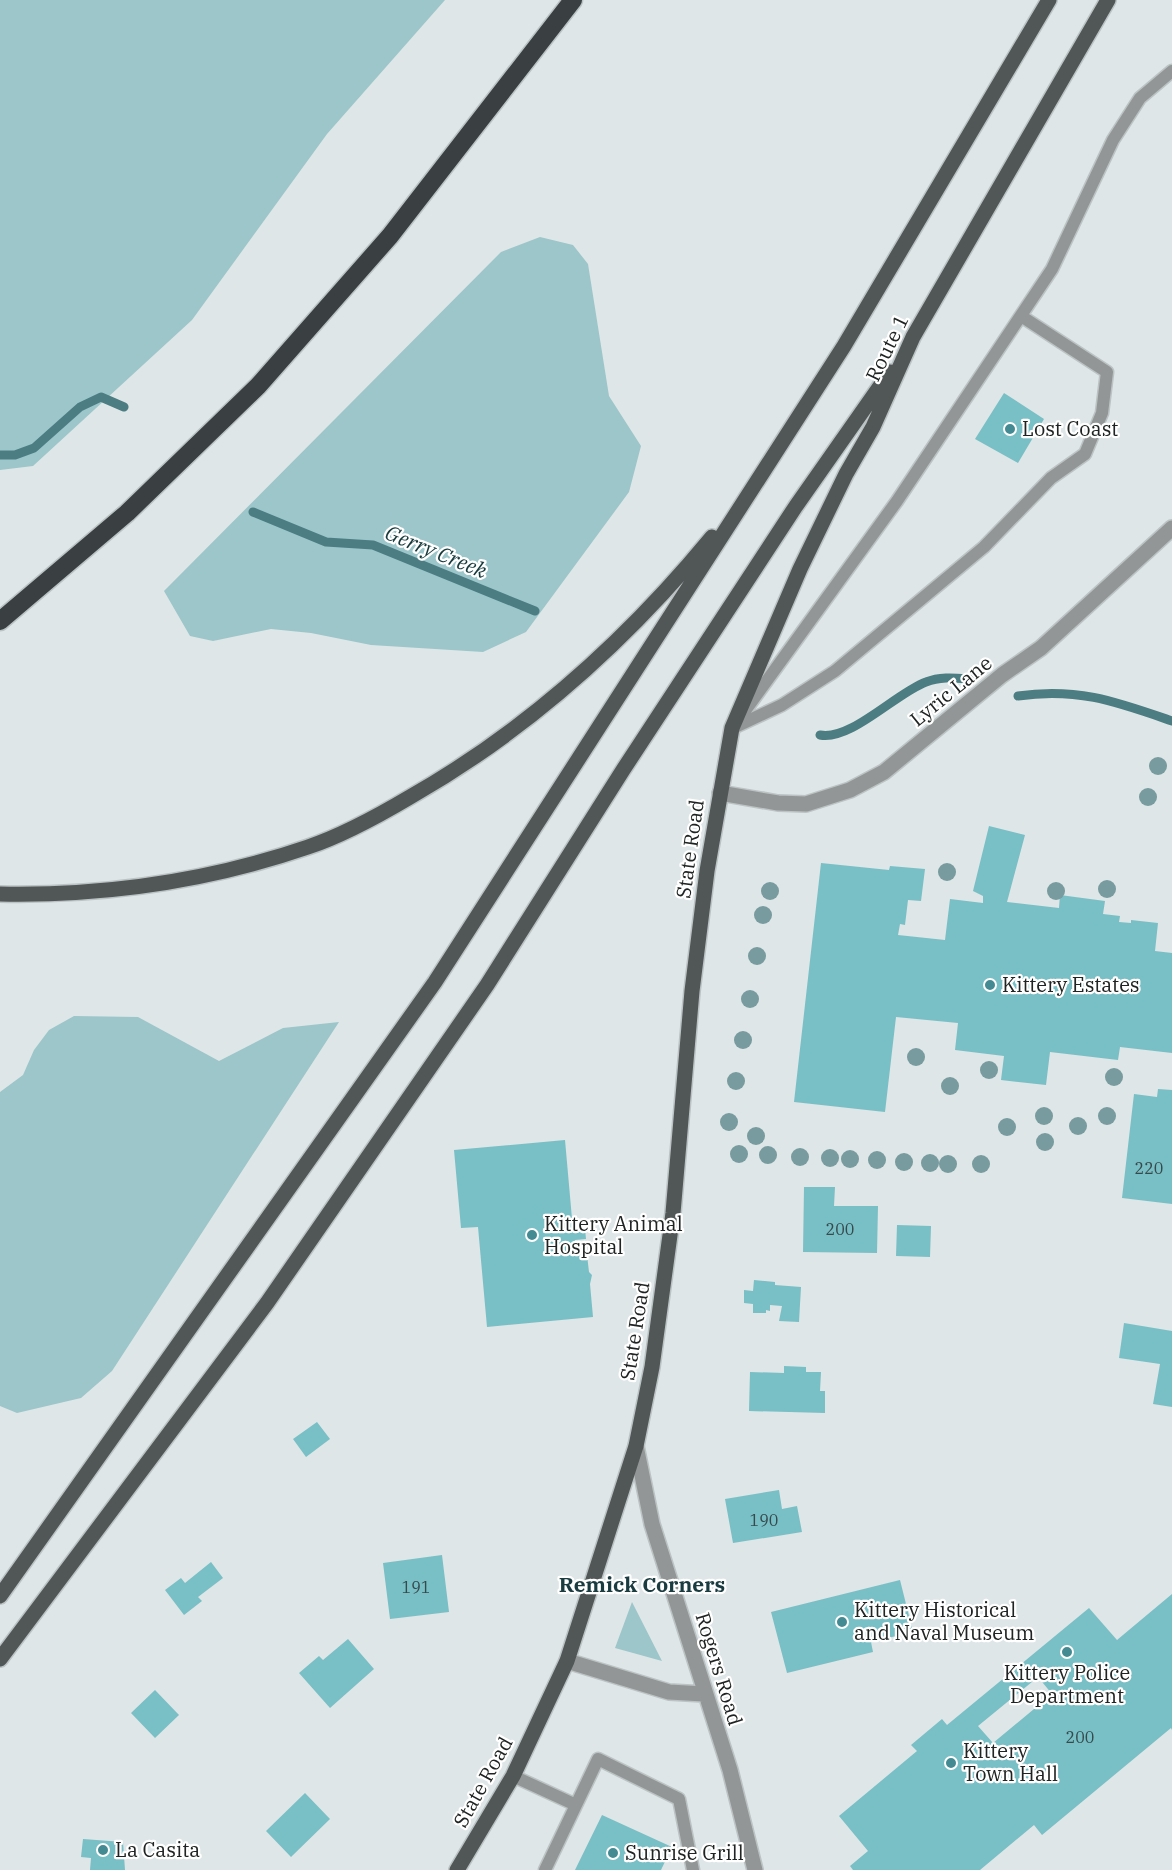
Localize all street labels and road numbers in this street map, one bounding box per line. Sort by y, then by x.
street label: Route 1 [859,310,914,386]
street label: Lyric Lane [904,649,997,732]
street label: State Road [669,798,710,900]
street label: State Road [613,1280,656,1382]
street label: Rogers Road [689,1609,749,1729]
street label: State Road [447,1732,519,1832]

